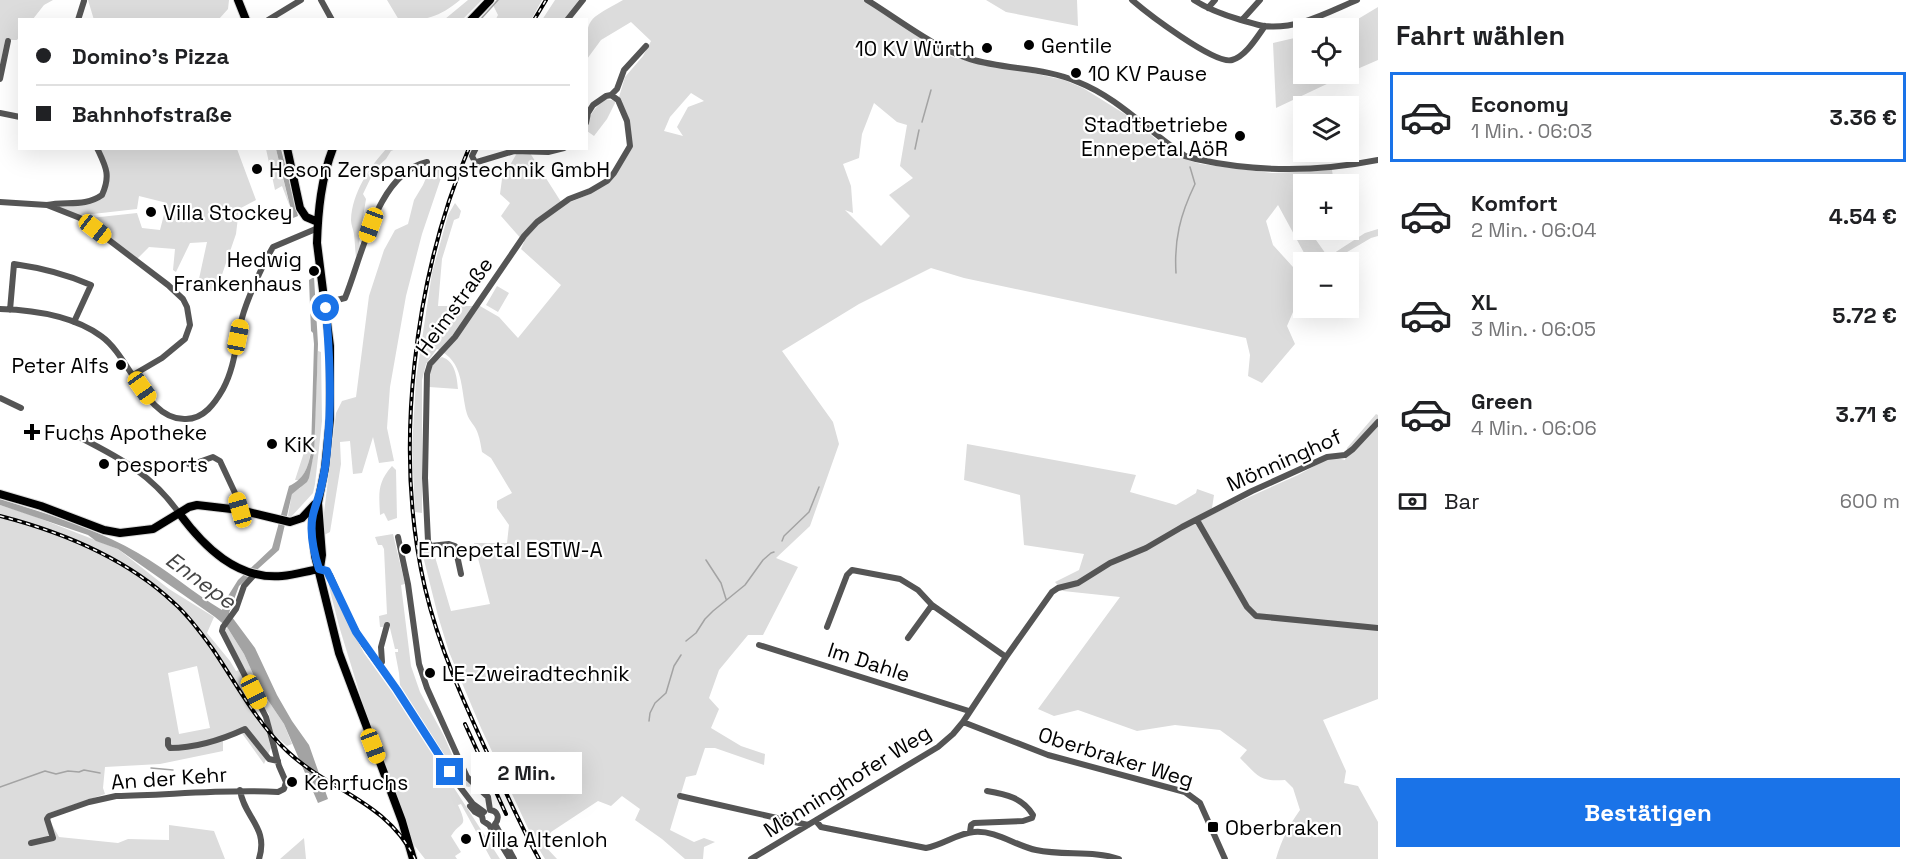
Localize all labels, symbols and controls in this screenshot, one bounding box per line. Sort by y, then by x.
map controls [1293,18,1359,318]
button: locate [1293,18,1359,84]
text: Fahrt wählen [1396,18,1565,53]
place label: Gentile [1041,32,1112,59]
place label: 10 KV Würth [855,35,975,62]
marker: Gentile [1022,38,1036,52]
marker: 10 KV Würth [980,41,994,55]
text: Domino's Pizza [72,42,229,70]
place label: 10 KV Pause [1088,60,1207,87]
marker: 10 KV Pause [1069,66,1083,80]
icon: car [1399,90,1453,144]
text: Economy [1471,90,1569,118]
button: layers [1293,96,1359,162]
text: Bahnhofstraße [72,100,232,128]
text: 3.36 € [1830,103,1897,131]
place label: Stadtbetriebe Ennepetal AöR [1081,111,1228,162]
text: 1 Min. · 06:03 [1471,118,1592,144]
marker: Stadtbetriebe Ennepetal AöR [1233,129,1247,143]
place label: Heson Zerspanungstechnik GmbH [269,156,610,183]
marker: Heson Zerspanungstechnik GmbH [250,162,264,176]
button: + [1293,174,1359,240]
icon: car [1399,189,1453,243]
text: Komfort [1471,189,1558,217]
place label: Villa Stockey [163,199,293,226]
text: 4.54 € [1829,202,1897,230]
marker: Villa Stockey [144,205,158,219]
car [356,205,386,245]
car [75,211,115,247]
text: 2 Min. · 06:04 [1471,217,1597,243]
place label: Hedwig Frankenhaus [174,246,302,297]
street label: Heimstraße [409,251,499,361]
button: − [1293,252,1359,318]
marker: Hedwig Frankenhaus [307,264,321,278]
icon: car [1399,288,1453,342]
text: XL [1471,288,1497,316]
route start [312,294,339,321]
text: 5.72 € [1832,301,1897,329]
text: 3 Min. · 06:05 [1471,316,1596,342]
car [226,318,250,356]
place label: Peter Alfs [11,352,109,379]
marker: Peter Alfs [114,358,128,372]
car [124,368,160,408]
icon: car [1399,387,1453,441]
text: Green [1471,387,1533,415]
text: 3.71 € [1835,400,1897,428]
text: 4 Min. · 06:06 [1471,415,1597,441]
place label: Fuchs Apotheke [44,419,207,446]
street label: Mönninghof [1222,423,1346,497]
marker: Fuchs Apotheke [25,425,39,439]
place label: KiK [284,431,315,458]
marker: KiK [265,437,279,451]
place label: pesports [116,451,208,478]
marker: pesports [97,457,111,471]
icon: cash [1396,485,1429,518]
text: Bar [1444,487,1480,515]
text: 600 m [1840,488,1900,514]
car [226,490,254,530]
place label: Ennepetal ESTW-A [418,536,603,563]
marker: Ennepetal ESTW-A [399,542,413,556]
water label: Ennepe [161,545,242,615]
street label: Im Dahle [824,636,914,688]
place label: LE-Zweiradtechnik [442,660,630,687]
marker: LE-Zweiradtechnik [423,666,437,680]
car [238,672,270,712]
street label: Mönninghofer Weg [758,719,936,843]
street label: Oberbraker Weg [1035,720,1197,794]
car [358,726,388,766]
callout: 2 Min. [471,751,582,793]
route end [436,758,463,785]
street label: An der Kehr [110,760,228,796]
text: 2 Min. [497,760,556,786]
place label: Kehrfuchs [304,769,408,796]
marker: Kehrfuchs [285,775,299,789]
button: Bestätigen [1396,778,1900,847]
place label: Oberbraken [1225,814,1342,841]
marker: Oberbraken [1206,820,1220,834]
place label: Villa Altenloh [478,826,608,853]
marker: Villa Altenloh [459,832,473,846]

